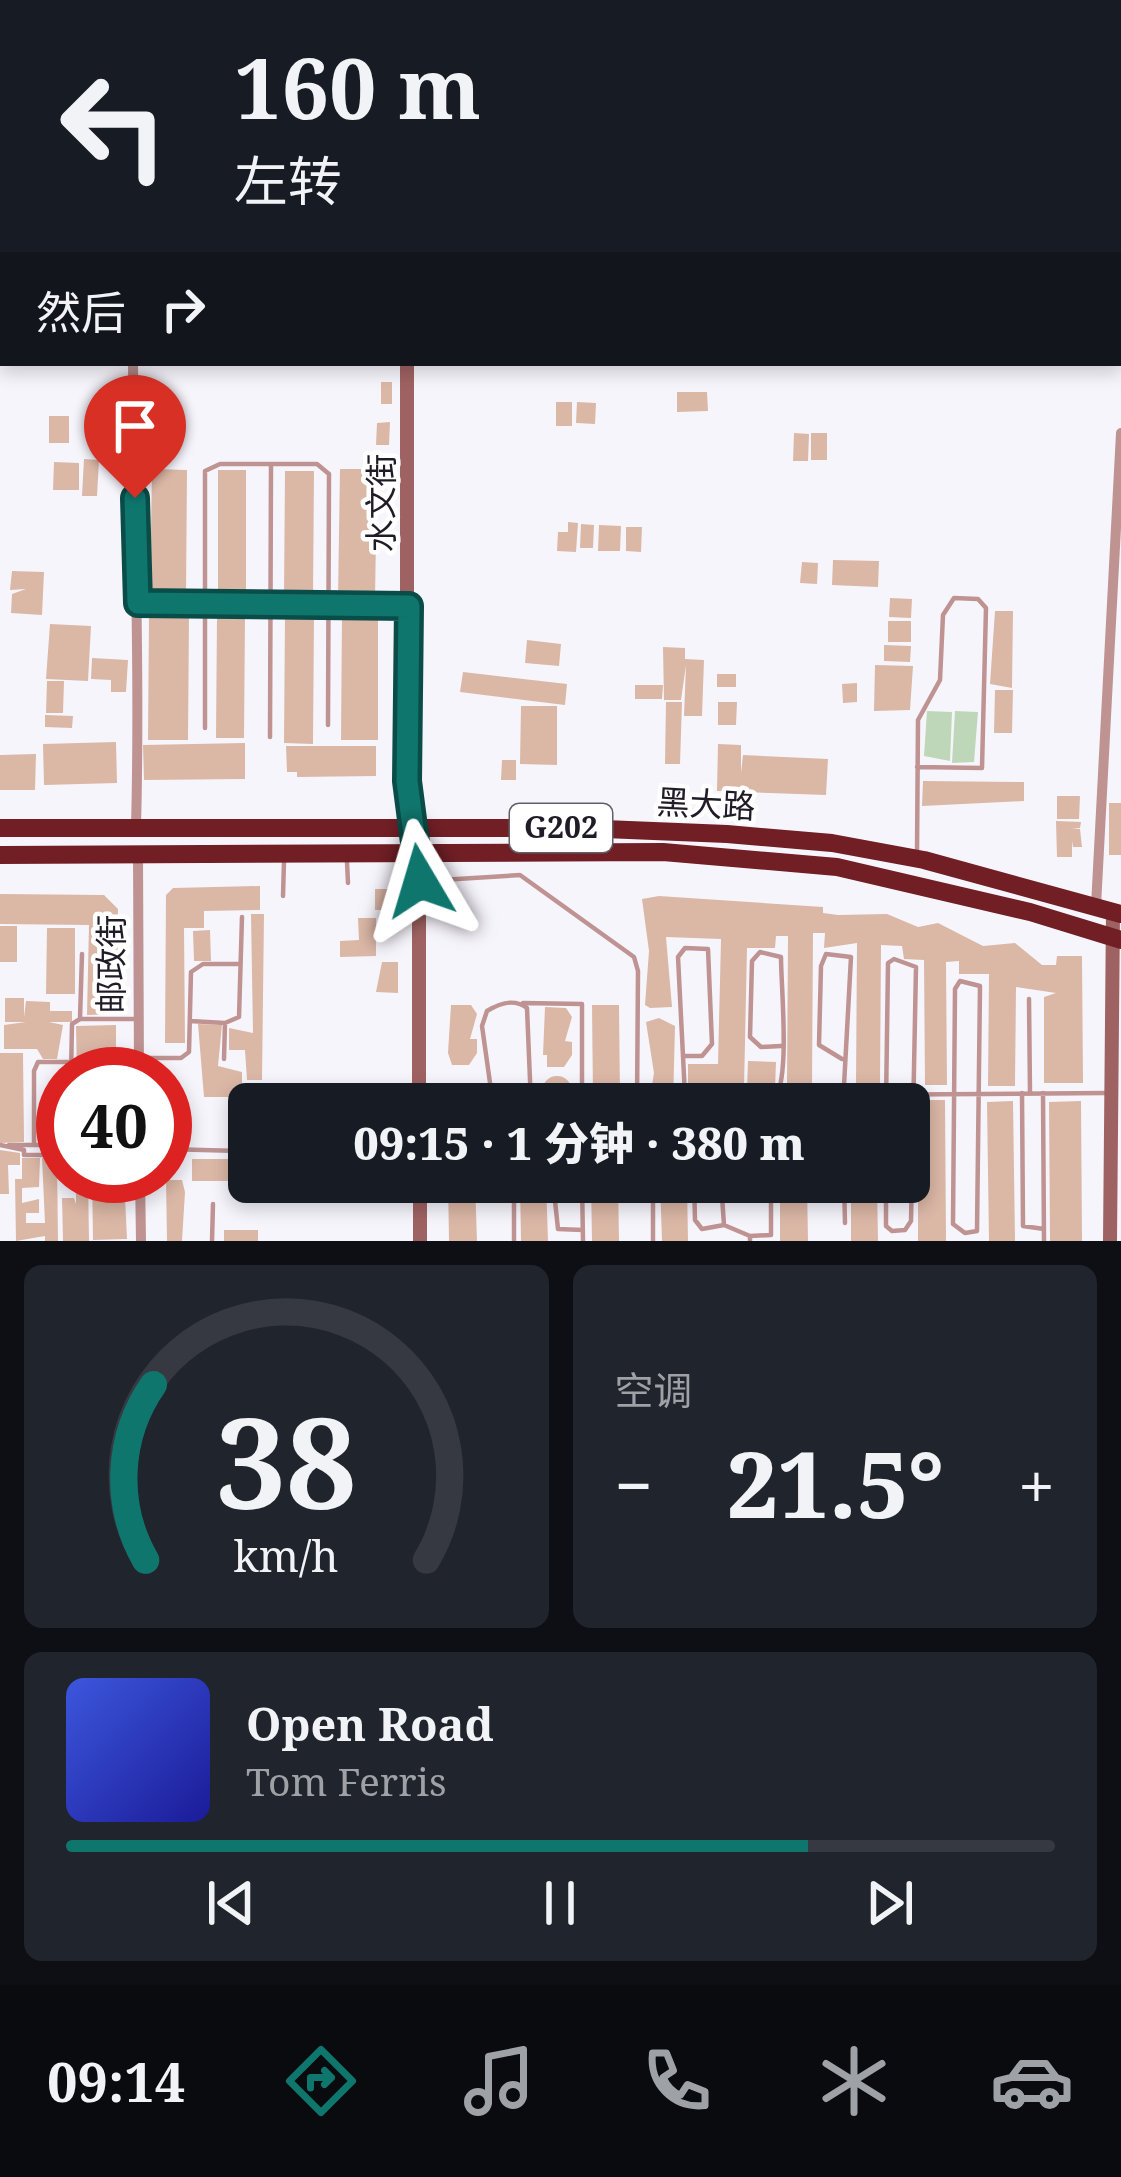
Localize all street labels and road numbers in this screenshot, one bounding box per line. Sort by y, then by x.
street label: 水文街 [358,454,403,553]
street label: 黑大路 [655,778,757,829]
road number: G202 [510,804,612,852]
street label: 邮政街 [88,915,133,1014]

